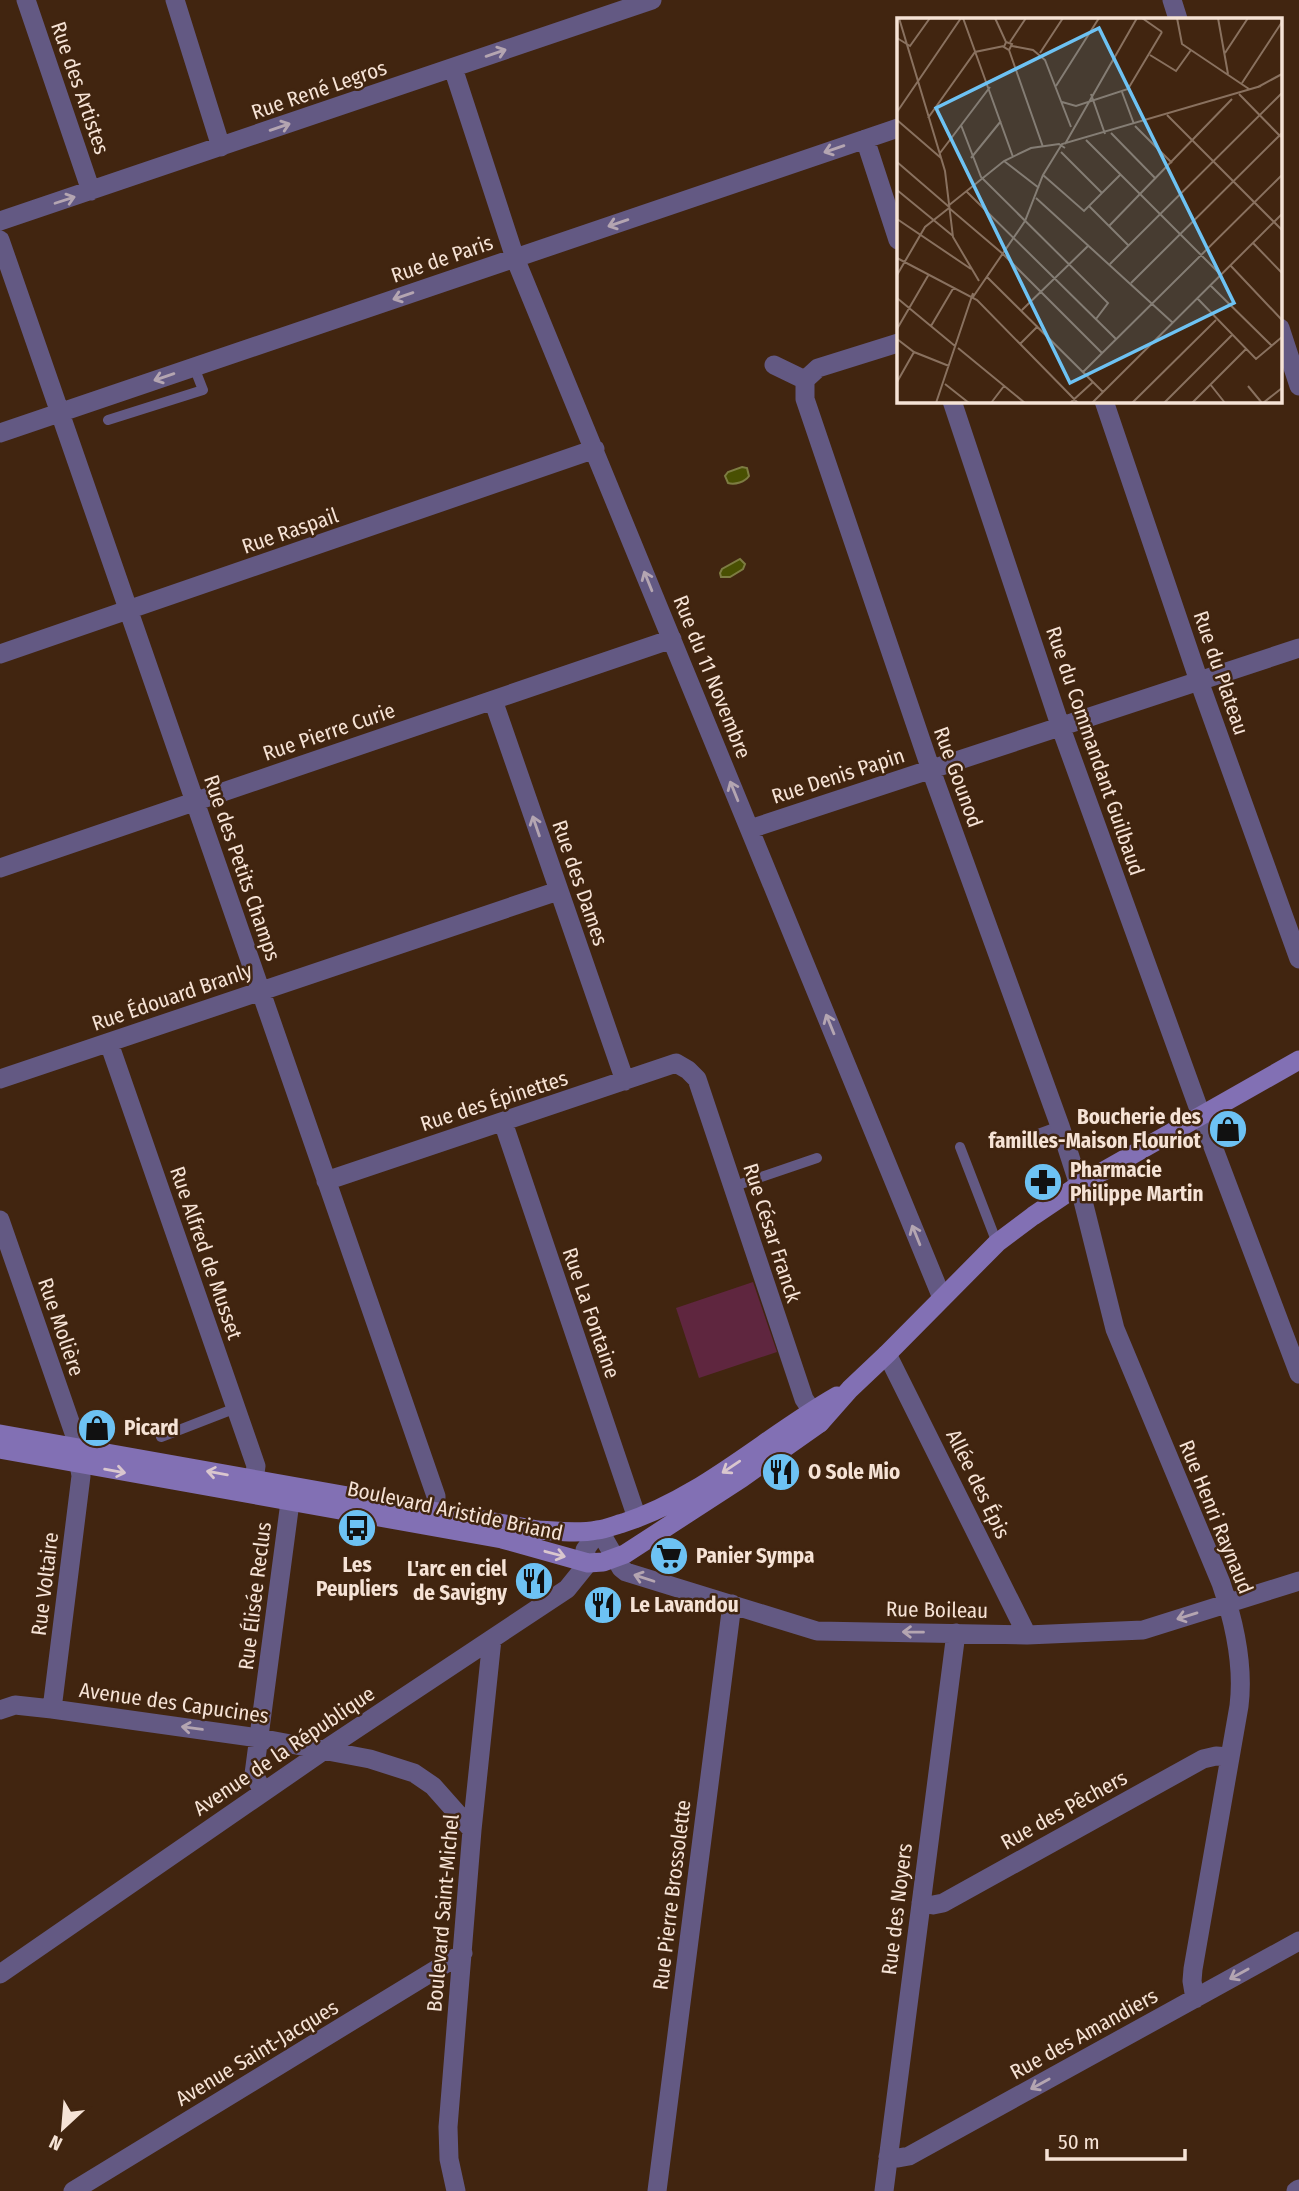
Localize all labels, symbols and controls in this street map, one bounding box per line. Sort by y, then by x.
street label: Rue des Artistes [45,18,115,158]
inset map [897,18,1282,402]
one-way arrow [484,46,506,58]
street label: Rue René Legros [248,55,390,125]
one-way arrow [269,120,291,132]
one-way arrow [823,144,845,156]
one-way arrow [54,193,76,206]
one-way arrow [608,218,630,230]
street label: Rue de Paris [388,229,496,289]
one-way arrow [392,291,414,303]
one-way arrow [154,372,176,384]
street label: Rue Raspail [238,502,342,560]
one-way arrow [641,570,654,592]
street label: Rue du 11 Novembre [667,592,757,762]
street label: Rue du Plateau [1188,608,1254,738]
street label: Rue du Commandant Guilbaud [1040,623,1150,879]
street label: Rue Pierre Curie [259,697,399,767]
street label: Rue Gounod [928,723,988,831]
street label: Rue Denis Papin [768,742,908,810]
street label: Rue des Petits Champs [198,772,286,964]
one-way arrow [727,781,740,802]
one-way arrow [529,816,541,838]
street label: Rue des Dames [546,817,614,949]
street label: Rue Édouard Branly [88,957,256,1037]
one-way arrow [822,1014,835,1036]
street label: Rue des Épinettes [417,1065,571,1137]
place label: Boucherie des familles-Maison Flouriot [988,1104,1202,1154]
shop icon: Boucherie des familles-Maison Flouriot [1207,1108,1249,1150]
place label: Pharmacie Philippe Martin [1070,1157,1204,1207]
street label: Rue César Franck [737,1160,807,1306]
pharmacy icon: Pharmacie Philippe Martin [1022,1161,1064,1203]
street label: Rue Alfred de Musset [164,1163,248,1343]
one-way arrow [908,1225,921,1246]
street label: Rue La Fontaine [556,1244,626,1382]
street label: Rue Molière [32,1275,90,1379]
shop icon: Picard [76,1407,118,1449]
place label: Picard [124,1415,179,1441]
street label: Allée des Épis [940,1425,1016,1543]
street label: Rue Henri Raynaud [1173,1436,1259,1598]
restaurant icon: O Sole Mio [760,1451,802,1493]
one-way arrow [722,1459,741,1474]
place label: O Sole Mio [808,1459,900,1485]
one-way arrow [103,1464,126,1478]
one-way arrow [206,1466,229,1479]
street label: Boulevard Aristide Briand [345,1475,565,1547]
bus stop icon: Les Peupliers [336,1507,378,1549]
street label: Rue Élisée Reclus [233,1520,277,1671]
street label: Rue Voltaire [26,1531,64,1637]
supermarket icon: Panier Sympa [648,1535,690,1577]
place label: Panier Sympa [696,1543,814,1569]
one-way arrow [543,1548,566,1561]
place label: Les Peupliers [316,1552,398,1602]
place label: L'arc en ciel de Savigny [407,1556,508,1606]
restaurant icon: L'arc en ciel de Savigny [513,1560,555,1602]
one-way arrow [634,1570,656,1583]
restaurant icon: Le Lavandou [582,1584,624,1626]
place label: Le Lavandou [630,1592,739,1618]
street label: Rue Boileau [886,1596,988,1624]
one-way arrow [1176,1611,1198,1624]
one-way arrow [902,1625,925,1639]
street label: Avenue des Capucines [78,1677,270,1729]
street label: Avenue de la République [188,1681,380,1821]
one-way arrow [181,1722,204,1735]
street label: Rue des Pêchers [996,1765,1132,1855]
street label: Rue Pierre Brossolette [647,1798,697,1992]
street label: Boulevard Saint-Michel [421,1813,465,2013]
street label: Rue des Noyers [876,1842,918,1976]
one-way arrow [1230,1967,1250,1981]
street label: Rue des Amandiers [1006,1983,1162,2085]
street label: Avenue Saint-Jacques [171,1994,343,2112]
one-way arrow [1030,2078,1051,2091]
north arrow [28,2093,98,2163]
scale bar [1047,2118,1185,2162]
text: 50 m [1058,2129,1100,2155]
text: N [46,2130,66,2156]

